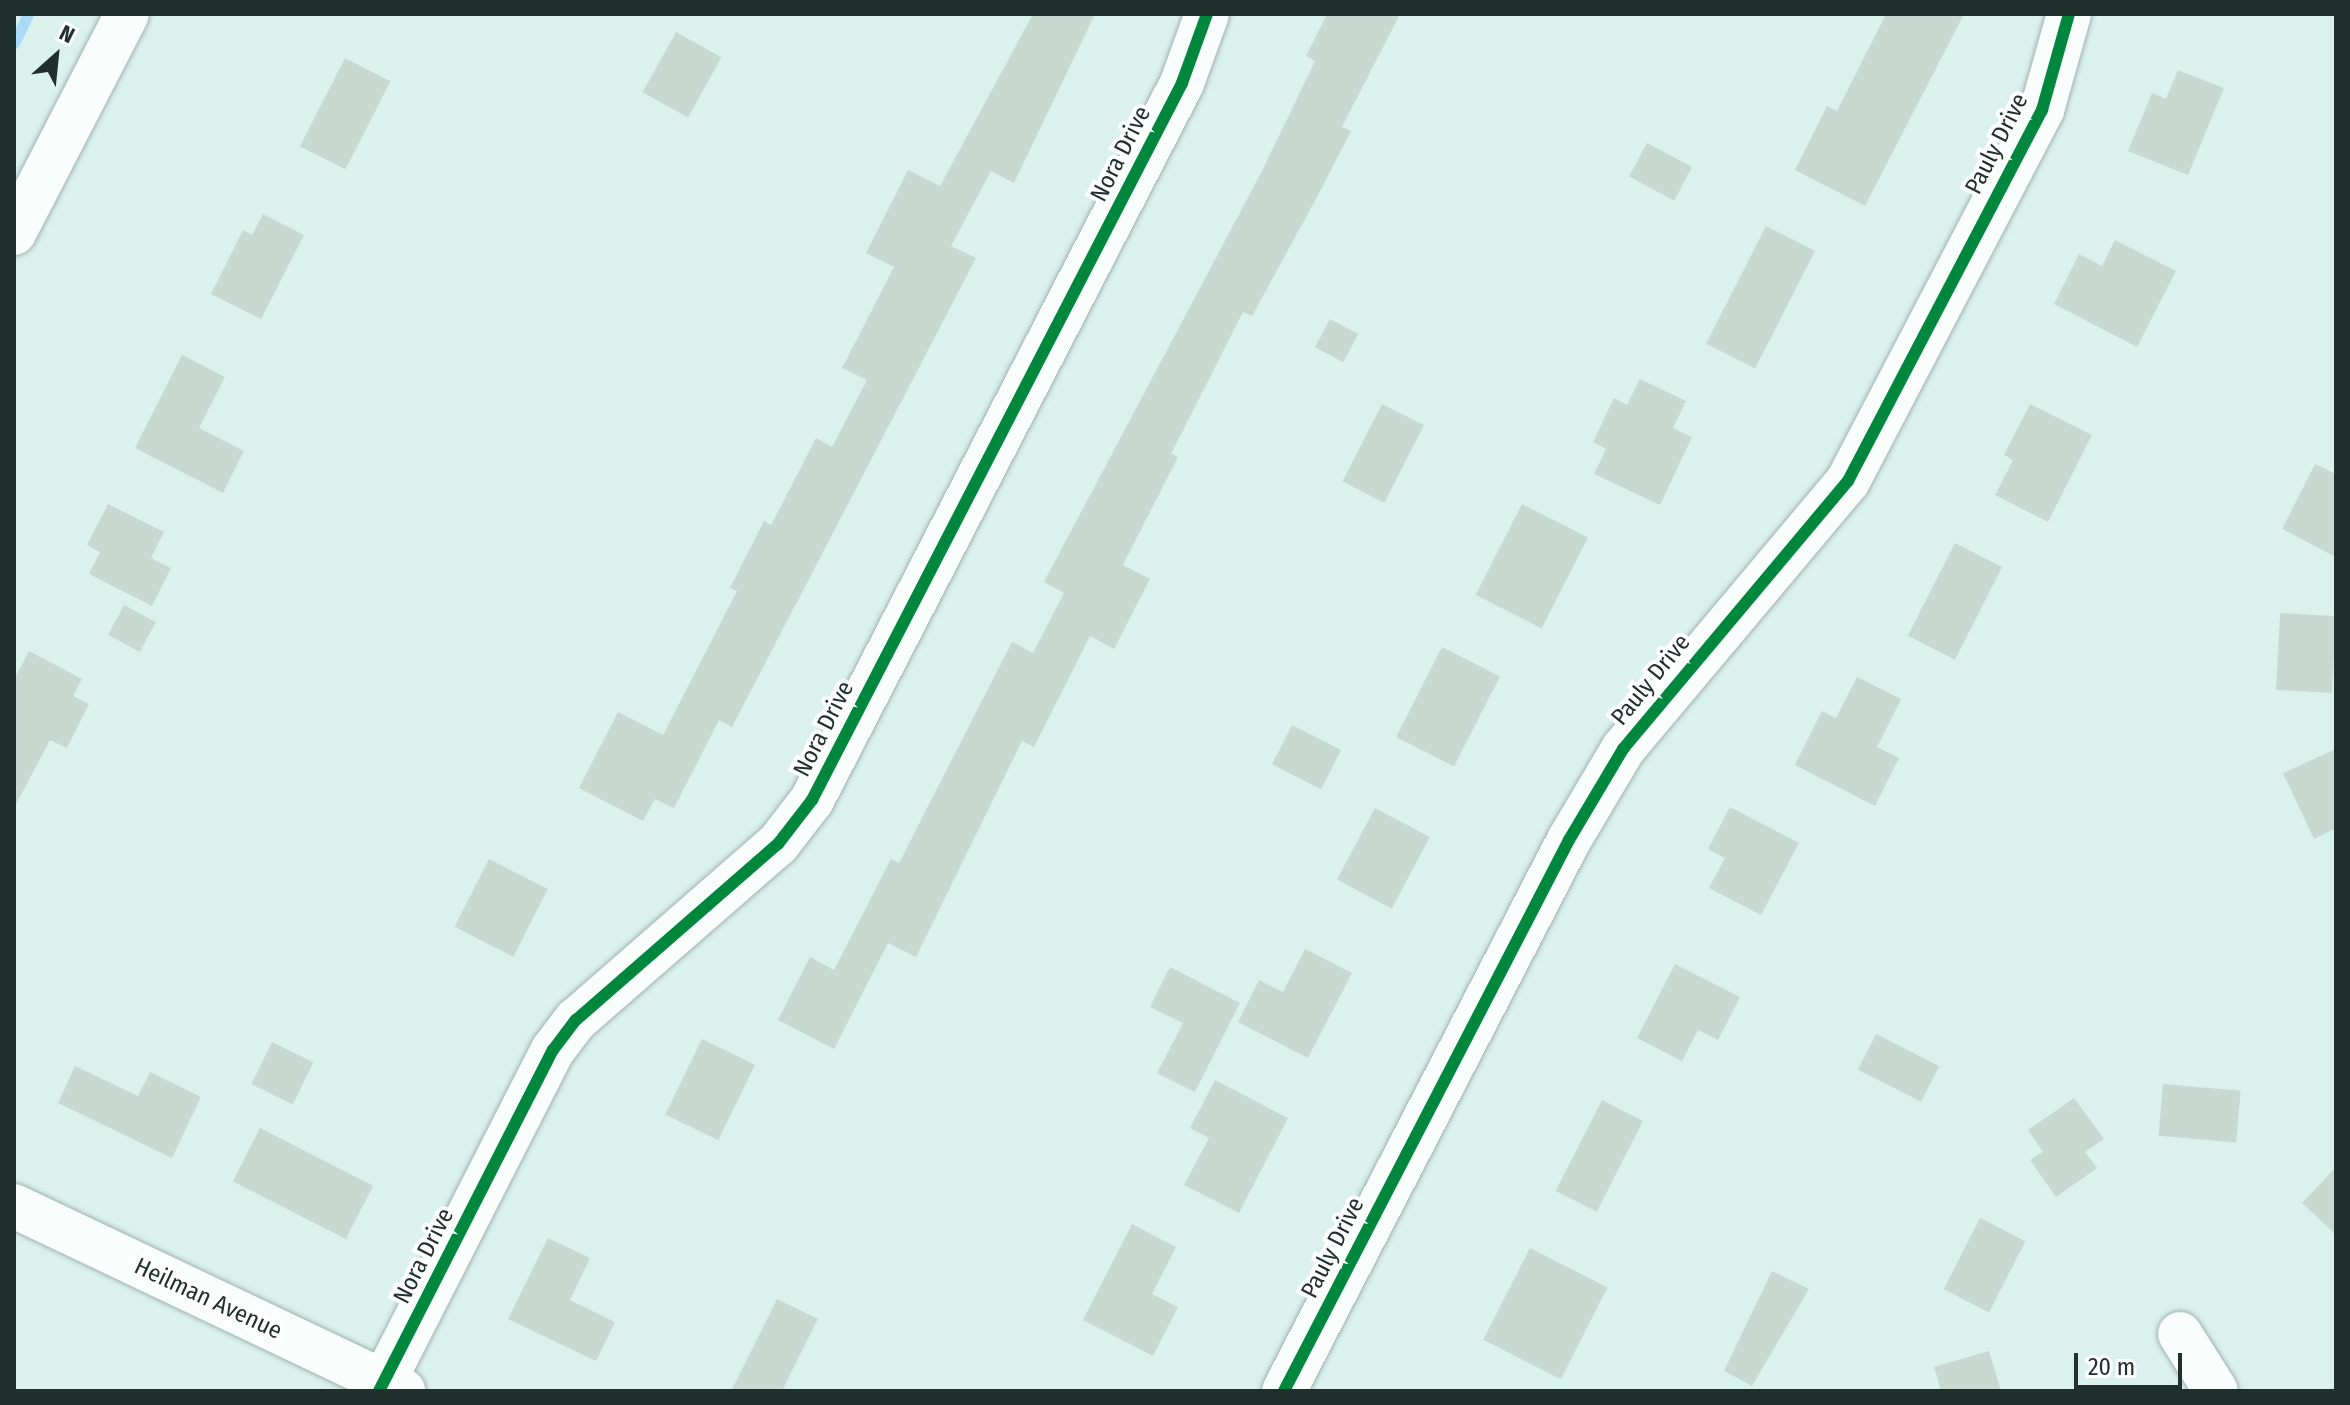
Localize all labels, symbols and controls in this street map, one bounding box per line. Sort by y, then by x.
north arrow [16,16,96,96]
text: N [55,19,79,49]
street label: Pauly Drive [1959,89,2035,199]
street label: Nora Drive [1085,102,1157,206]
street label: Pauly Drive [1606,629,1696,731]
street label: Nora Drive [788,677,860,781]
street label: Pauly Drive [1295,1193,1371,1303]
street label: Nora Drive [388,1204,460,1308]
street label: Heilman Avenue [130,1252,286,1346]
scale bar [2078,1337,2186,1387]
text: 20 m [2088,1353,2135,1381]

